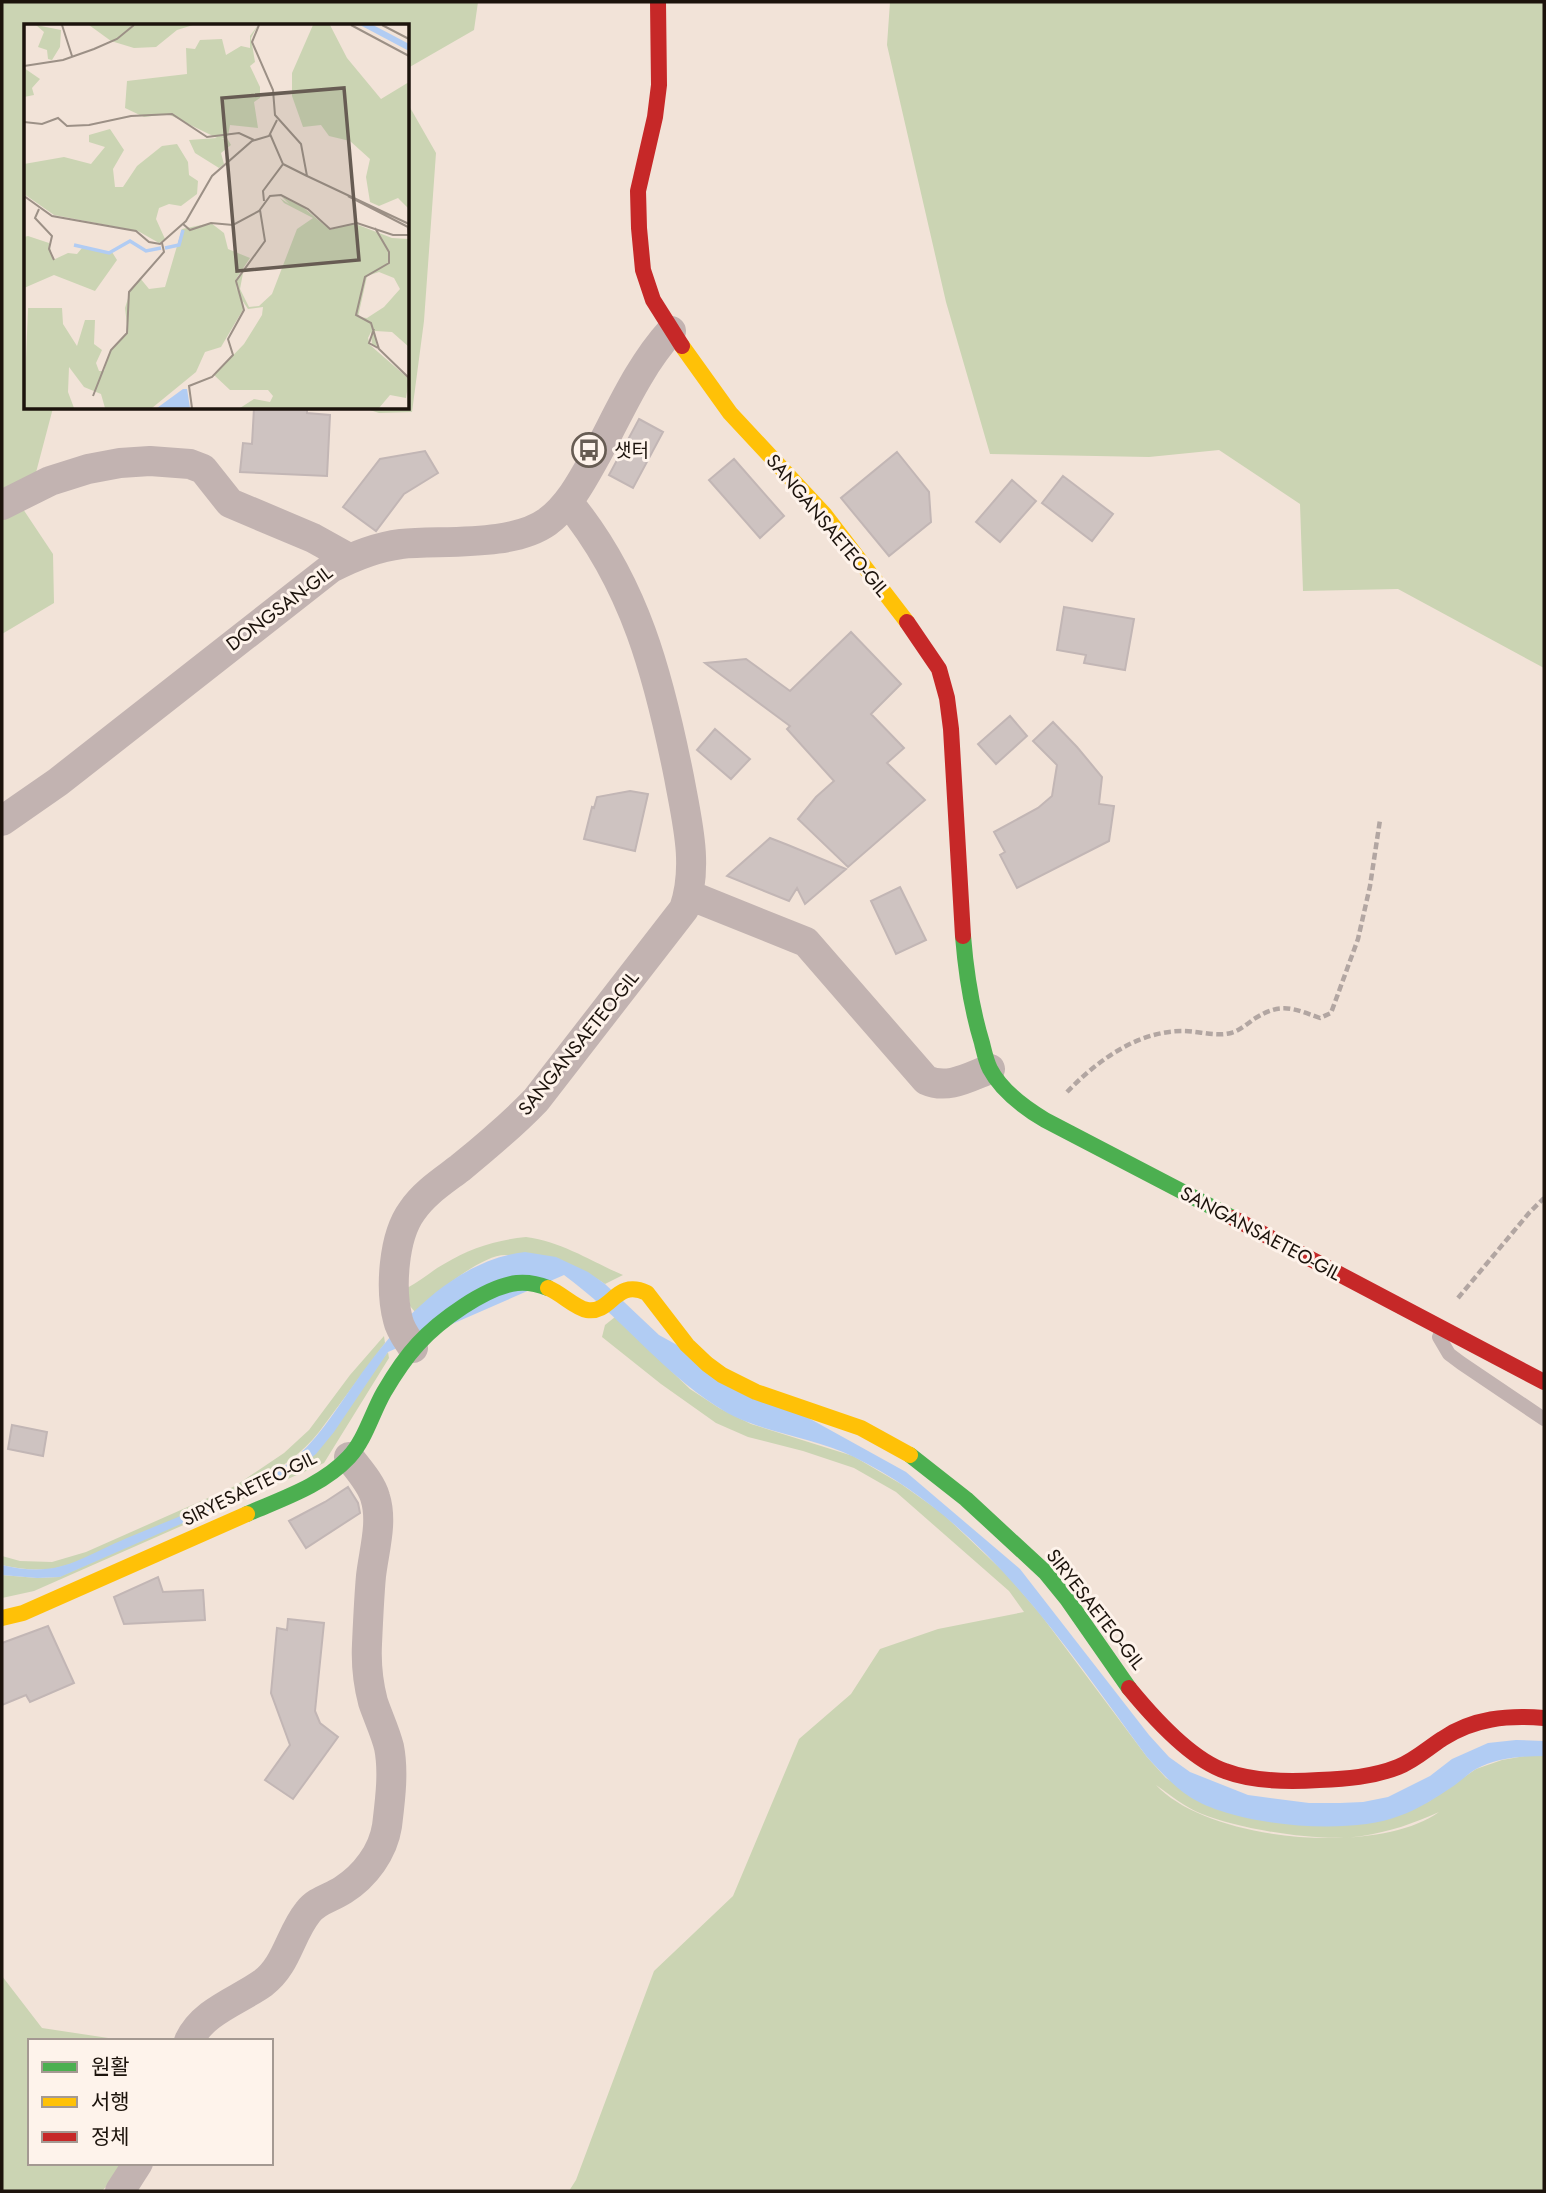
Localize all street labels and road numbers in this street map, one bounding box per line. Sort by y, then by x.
street label: SANGANSAETEO-GIL [760,448,896,603]
street label: DONGSAN-GIL [220,559,338,657]
street label: SANGANSAETEO-GIL [512,965,645,1121]
street label: SANGANSAETEO-GIL [1176,1180,1346,1288]
street label: SIRYESAETEO-GIL [177,1444,321,1533]
street label: SIRYESAETEO-GIL [1040,1543,1152,1676]

